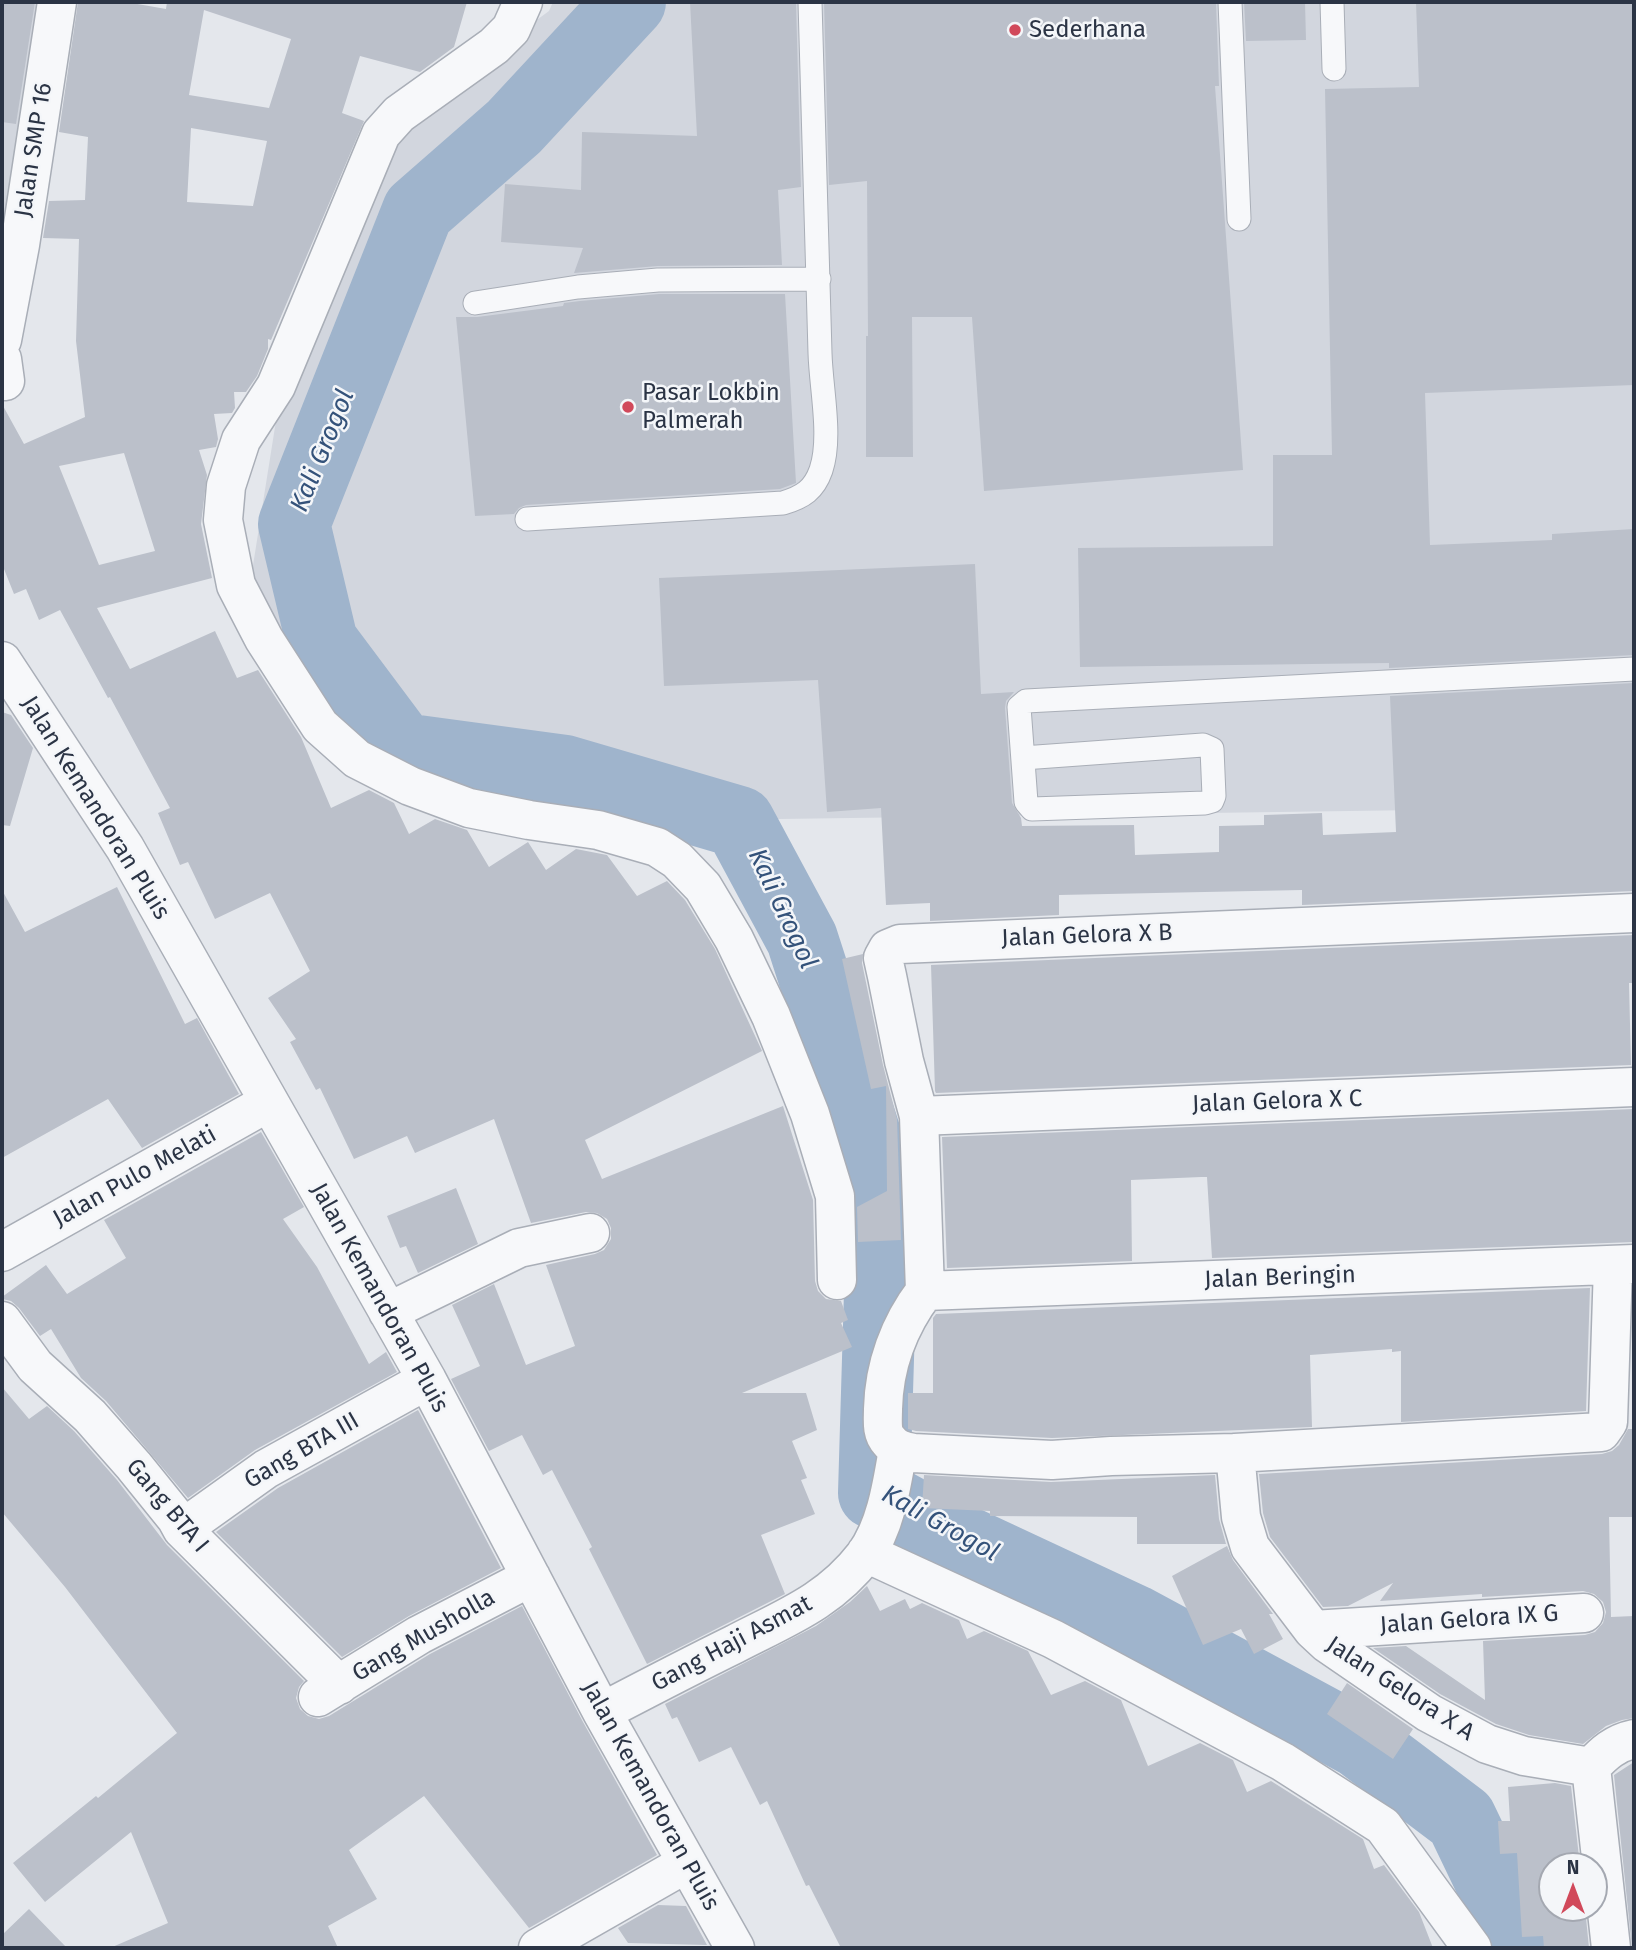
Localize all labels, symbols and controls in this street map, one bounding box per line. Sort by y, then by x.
place label: Sederhana [1029,16,1146,44]
marker: Sederhana [1007,22,1023,38]
street label: Jalan SMP 16 [9,81,59,219]
place label: Pasar Lokbin Palmerah [642,379,780,435]
water label: Kali Grogol [284,385,362,517]
marker: Pasar Lokbin Palmerah [620,399,636,415]
street label: Jalan Kemandoran Pluis [14,691,176,925]
water label: Kali Grogol [741,844,823,974]
street label: Jalan Gelora X B [1001,919,1173,953]
street label: Jalan Gelora X C [1191,1085,1363,1119]
street label: Jalan Pulo Melati [48,1120,222,1234]
street label: Jalan Kemandoran Pluis [304,1178,454,1418]
street label: Jalan Beringin [1204,1261,1356,1295]
street label: Gang BTA III [239,1407,365,1495]
street label: Gang BTA I [119,1453,215,1559]
water label: Kali Grogol [876,1479,1004,1569]
street label: Gang Musholla [348,1584,500,1688]
street label: Gang Haji Asmat [647,1590,817,1698]
street label: Jalan Gelora IX G [1379,1599,1559,1641]
street label: Jalan Gelora X A [1321,1630,1479,1748]
street label: Jalan Kemandoran Pluis [575,1676,725,1916]
north arrow [1538,1852,1608,1922]
text: N [1567,1856,1579,1879]

